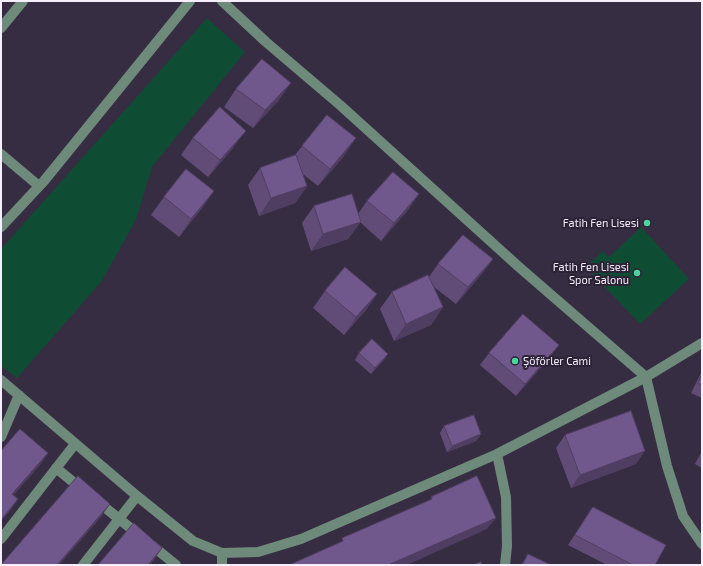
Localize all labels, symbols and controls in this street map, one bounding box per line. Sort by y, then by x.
place label: Fatih Fen Lisesi [563,216,639,230]
marker: Fatih Fen Lisesi [642,218,652,228]
place label: Fatih Fen Lisesi Spor Salonu [553,260,629,286]
marker: Fatih Fen Lisesi Spor Salonu [632,268,642,278]
place label: Şöförler Cami [523,354,591,368]
marker: Şöförler Cami [510,356,520,366]

